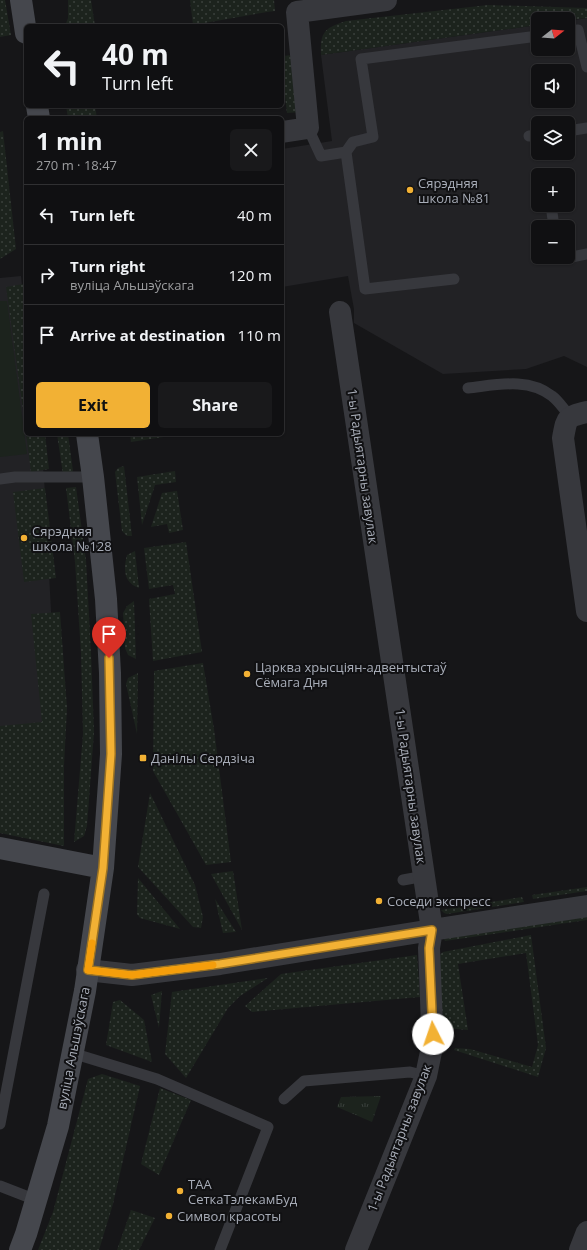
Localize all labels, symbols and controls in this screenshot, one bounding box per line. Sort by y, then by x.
north arrow [531,12,575,56]
map controls [531,12,575,264]
text: 40 m [102,35,169,73]
icon: left [36,40,88,92]
button: sound [531,64,575,108]
text: Turn left [102,71,173,95]
button: layers [531,116,575,160]
text: 1 min [36,124,103,157]
button: close [230,129,272,171]
text: 270 m · 18:47 [36,156,117,174]
button: + [531,168,575,212]
place label: Сярэдняя школа №81 [418,174,490,207]
marker: Сярэдняя школа №81 [405,185,415,195]
icon: left [36,204,58,226]
text: Turn left [70,205,135,225]
text: 40 m [237,205,272,225]
button: − [531,220,575,264]
text: Turn right [70,256,145,276]
icon: right [36,264,58,286]
text: 120 m [228,265,272,285]
text: вуліца Альшэўскага [70,276,194,294]
icon: arrive [36,324,58,346]
text: Arrive at destination [70,325,225,345]
text: 110 m [237,325,281,345]
button: Exit [36,382,150,428]
button: Share [158,382,272,428]
street label: 1-ы Радыятарны завулак [343,387,383,545]
place label: Сярэдняя школа №128 [32,522,112,555]
marker: Сярэдняя школа №128 [19,533,29,543]
pin [92,617,126,658]
icon: arrive [98,623,120,645]
place label: Царква хрысціян-адвентыстаў Сёмага Дня [255,658,447,691]
marker: Царква хрысціян-адвентыстаў Сёмага Дня [242,669,252,679]
street label: 1-ы Радыятарны завулак [391,707,431,865]
place label: Данілы Сердзіча [151,749,255,767]
marker: Данілы Сердзіча [138,753,148,763]
place label: Соседи экспресс [387,892,491,910]
marker: Соседи экспресс [374,896,384,906]
street label: вуліца Альшэўскага [52,985,94,1111]
position arrow [412,1013,454,1055]
street label: 1-ы Радыятарны завулак [363,1061,436,1214]
place label: ТАА СеткаТэлекамБуд [188,1175,298,1208]
marker: ТАА СеткаТэлекамБуд [175,1186,185,1196]
place label: Символ красоты [177,1207,281,1225]
marker: Символ красоты [164,1211,174,1221]

